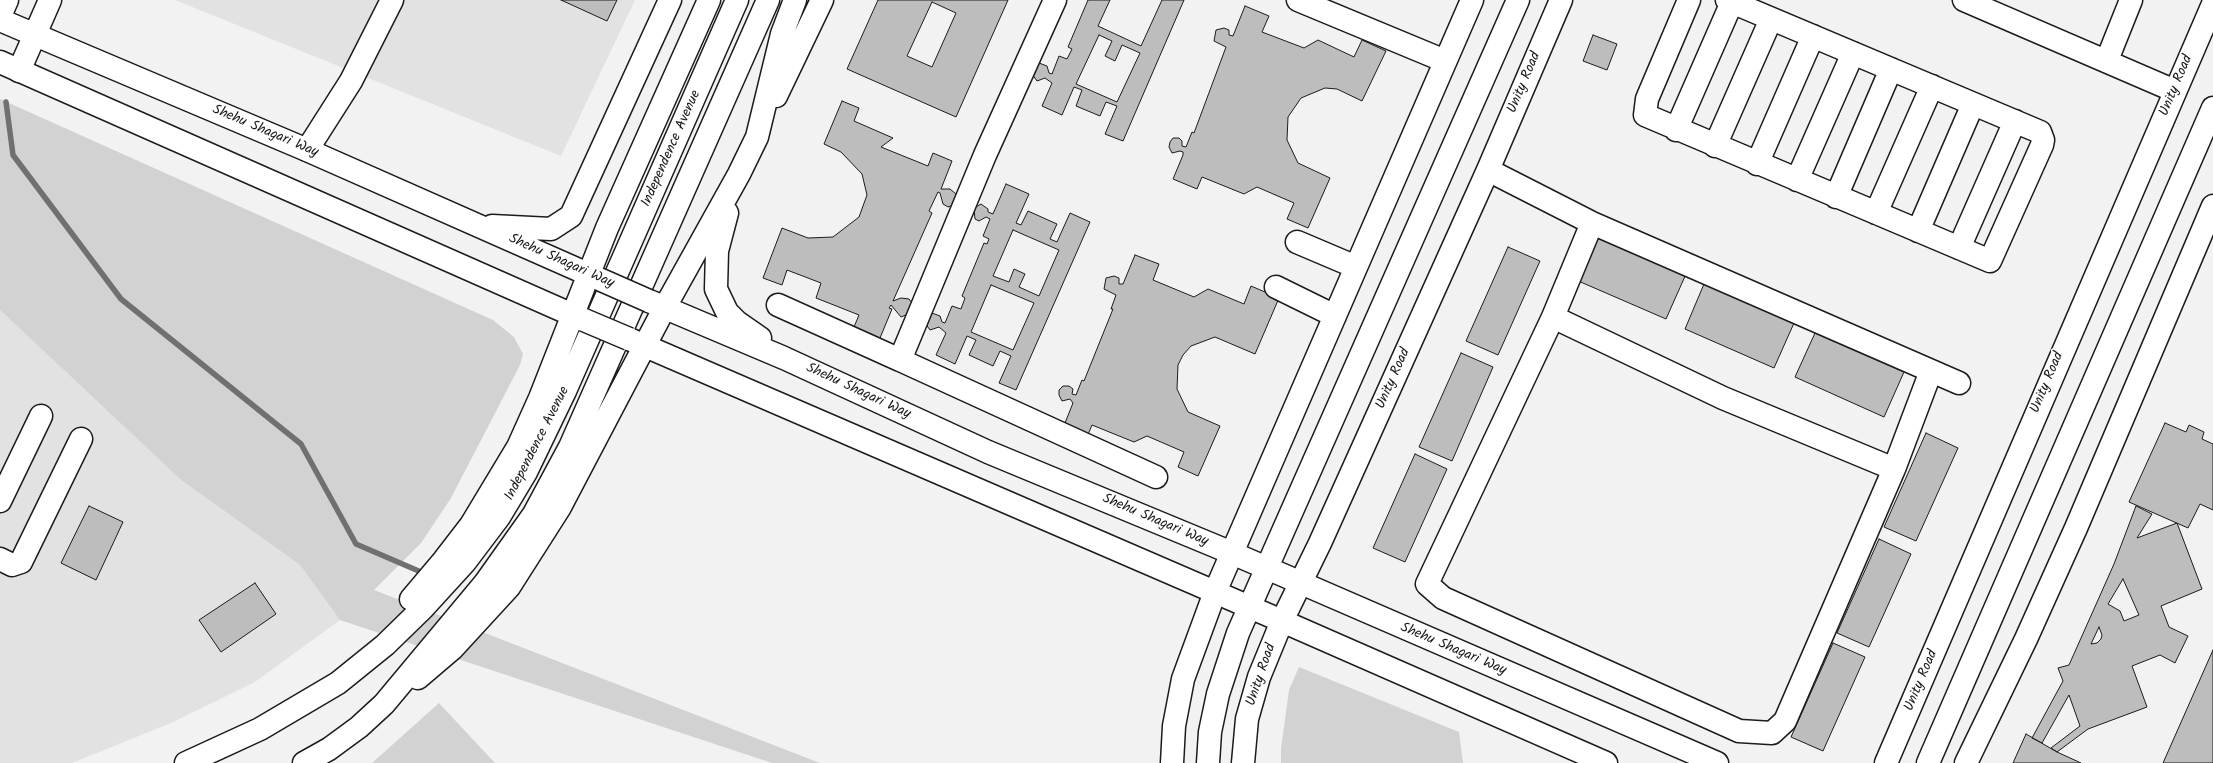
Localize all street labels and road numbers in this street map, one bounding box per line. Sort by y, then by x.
street label: Unity Road [1505,50,1545,116]
street label: Unity Road [2157,53,2197,119]
street label: Independence Avenue [639,88,705,210]
street label: Shehu Shagari Way [209,102,321,162]
street label: Shehu Shagari Way [506,231,616,293]
street label: Unity Road [1373,346,1415,412]
street label: Unity Road [2028,350,2068,416]
street label: Shehu Shagari Way [803,360,913,424]
street label: Independence Avenue [502,384,574,504]
street label: Shehu Shagari Way [1099,491,1211,551]
street label: Shehu Shagari Way [1397,620,1509,680]
street label: Unity Road [1244,642,1280,708]
street label: Unity Road [1902,648,1942,714]

